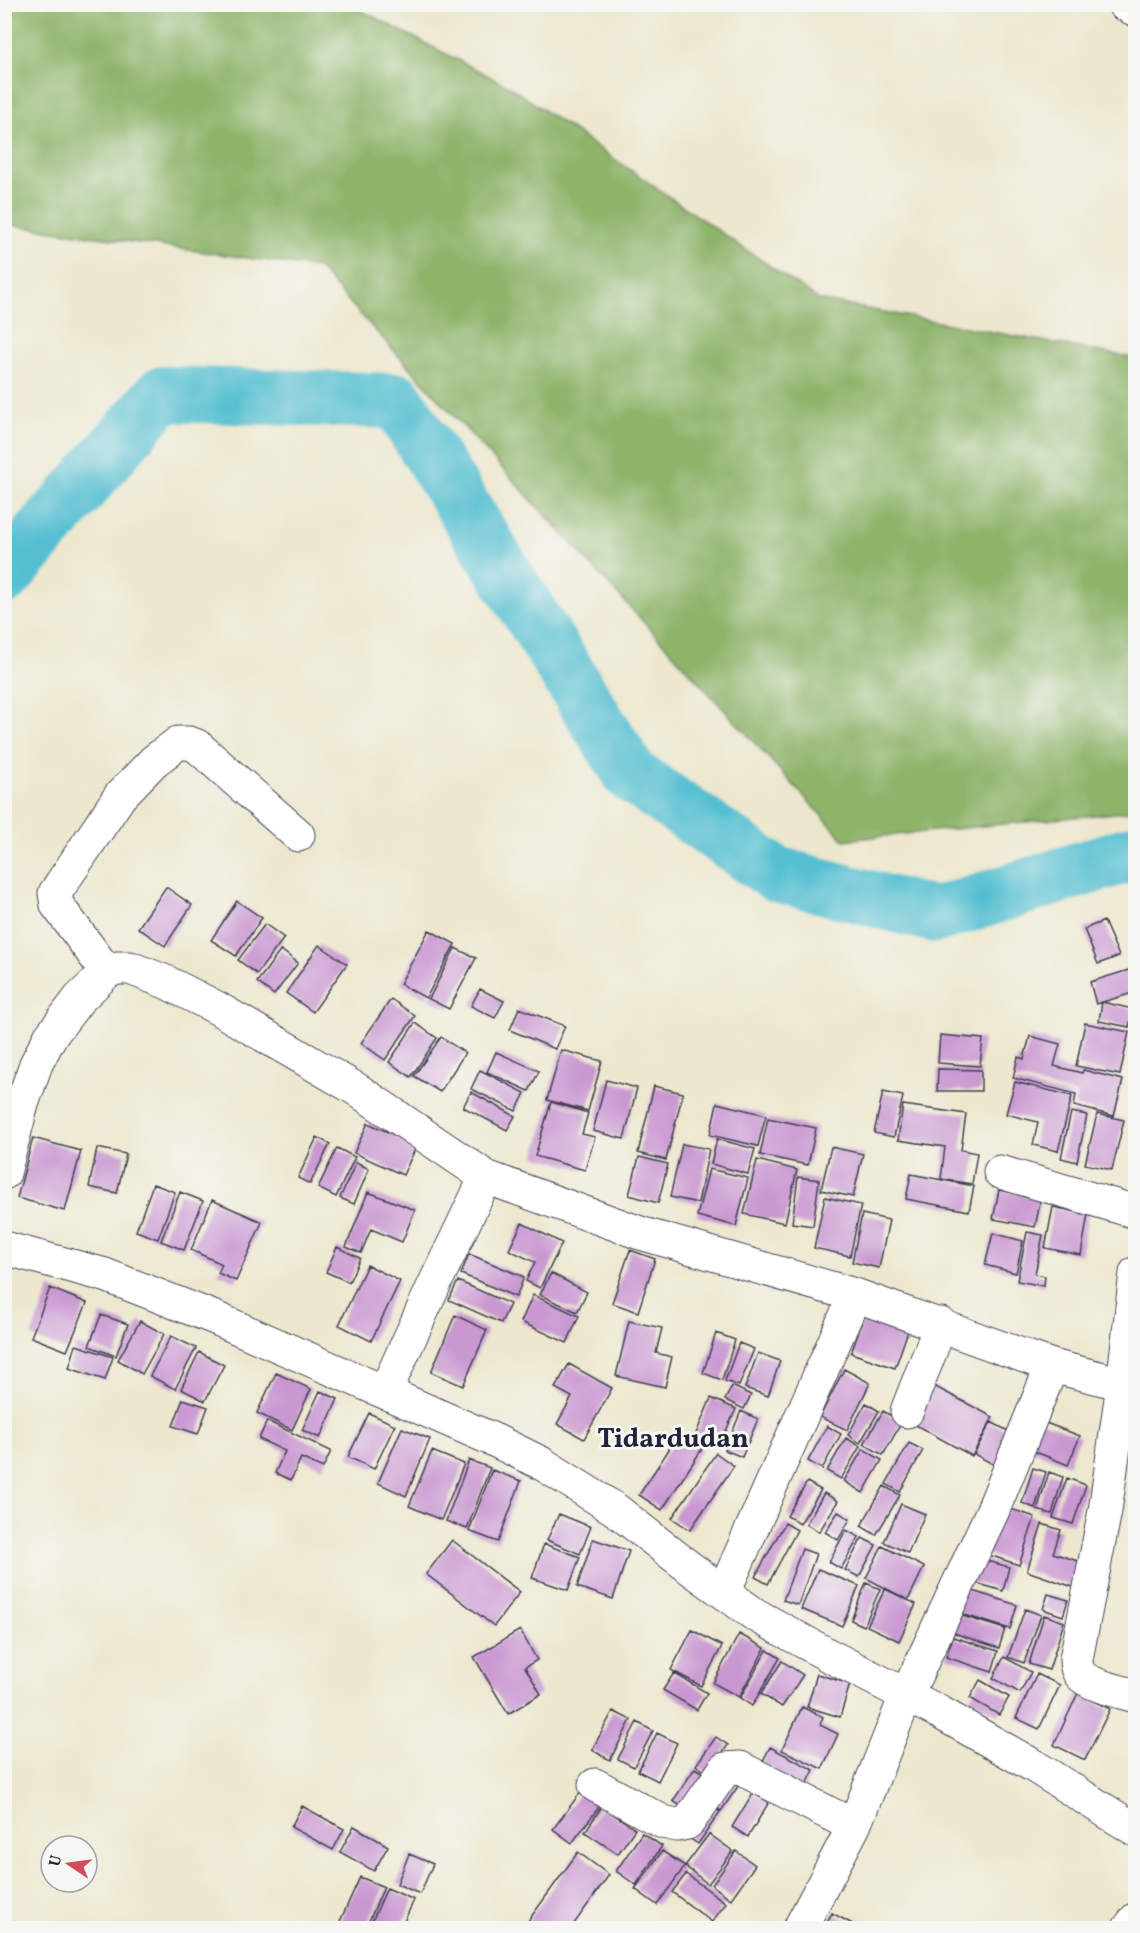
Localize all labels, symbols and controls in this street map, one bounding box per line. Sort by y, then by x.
district label: Tidardudan [597,1421,749,1459]
north arrow [39,1834,99,1894]
text: U [44,1853,68,1869]

